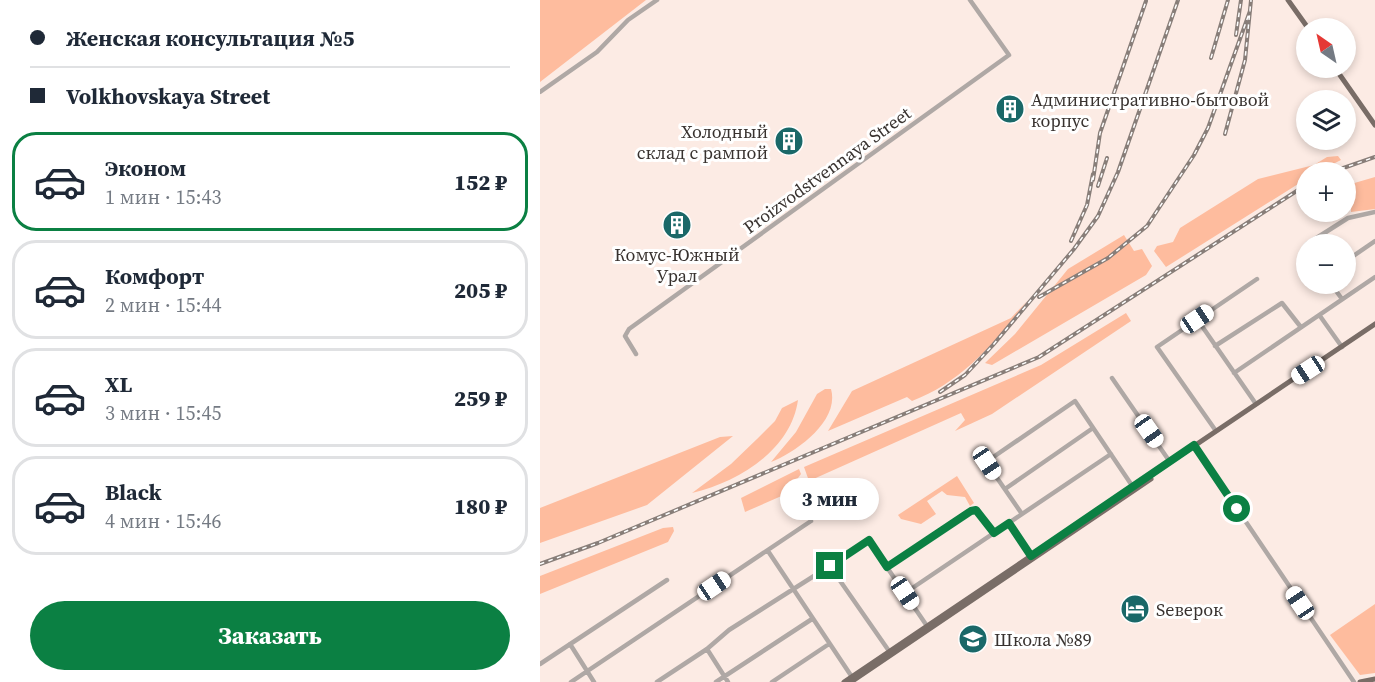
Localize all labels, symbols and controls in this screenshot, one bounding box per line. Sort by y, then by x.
north arrow [1296,18,1356,78]
map controls [1296,18,1356,294]
text: Женская консультация №5 [66,23,354,53]
text: Volkhovskaya Street [66,81,270,111]
place label: Административно-бытовой корпус [1031,87,1269,133]
button: layers [1296,90,1356,150]
building icon: Административно-бытовой корпус [994,93,1026,125]
street label: Proizvodstvennaya Street [738,101,916,239]
place label: Холодный склад с рампой [637,119,768,165]
building icon: Холодный склад с рампой [773,125,805,157]
text: Эконом [105,153,186,183]
icon: car [33,155,87,209]
button: + [1296,162,1356,222]
text: 152 ₽ [454,167,507,197]
text: 1 мин · 15:43 [105,183,221,211]
building icon: Комус-Южный Урал [661,209,693,241]
button: − [1296,234,1356,294]
place label: Комус-Южный Урал [614,242,740,288]
text: Комфорт [105,261,204,291]
icon: car [33,263,87,317]
text: 205 ₽ [454,275,507,305]
text: 2 мин · 15:44 [105,291,221,319]
car [1177,301,1217,337]
car [1288,353,1328,387]
text: XL [105,369,132,399]
icon: car [33,371,87,425]
text: 259 ₽ [454,383,507,413]
text: 3 мин · 15:45 [105,399,221,427]
car [1131,411,1167,451]
car [969,443,1005,483]
text: Black [105,477,162,507]
icon: car [33,479,87,533]
callout: 3 мин [780,479,880,521]
text: 3 мин [801,485,858,513]
text: 180 ₽ [454,491,507,521]
route start [1223,495,1250,522]
text: 4 мин · 15:46 [105,507,221,535]
route end [816,552,843,579]
car [694,568,734,604]
car [887,573,923,613]
car [1282,583,1318,623]
hotel icon: Sеверок [1119,593,1151,625]
place label: Sеверок [1156,597,1223,622]
button: Заказать [30,601,510,670]
school or university icon: Школа №89 [957,623,989,655]
place label: Школа №89 [994,627,1092,652]

